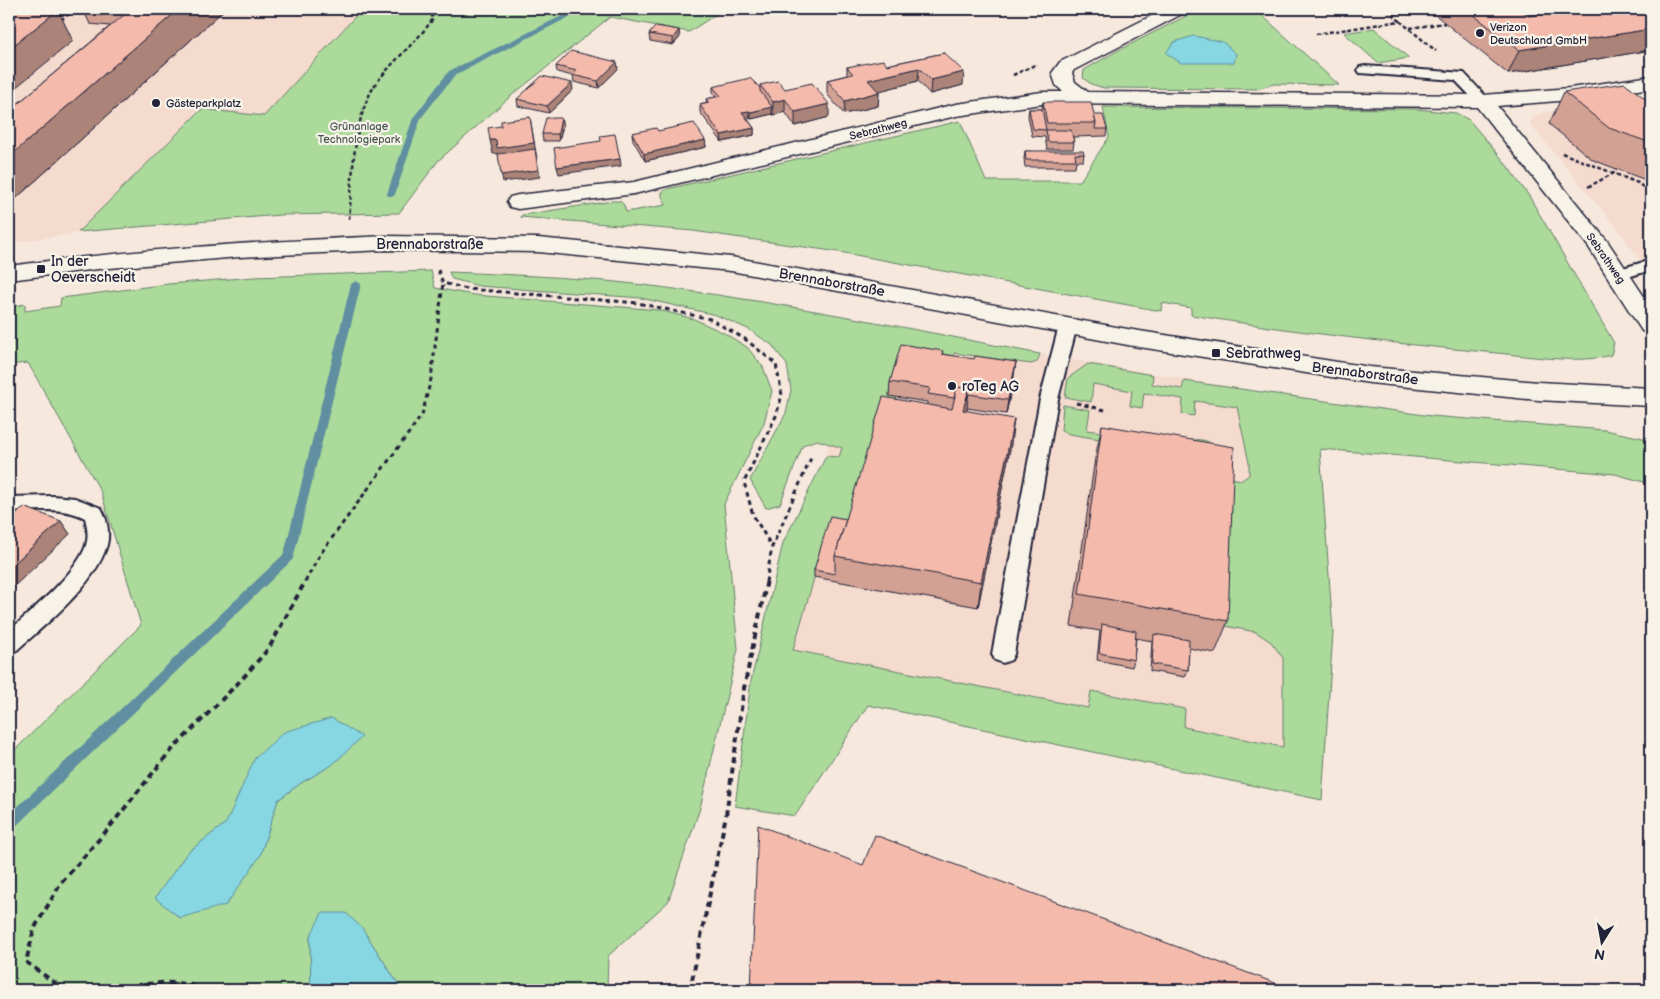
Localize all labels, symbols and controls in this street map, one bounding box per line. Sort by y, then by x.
place label: Verizon Deutschland GmbH [1490,21,1587,47]
marker: Verizon Deutschland GmbH [1474,27,1486,39]
marker: Gästeparkplatz [150,97,162,109]
place label: Gästeparkplatz [166,97,242,110]
street label: Sebrathweg [848,116,908,143]
park label: Grünanlage Technologiepark [318,120,401,146]
street label: Sebrathweg [1583,230,1628,286]
street label: Brennaborstraße [376,236,484,253]
place label: In der Oeverscheidt [51,253,136,286]
marker: In der Oeverscheidt [35,263,47,275]
street label: Brennaborstraße [778,265,886,300]
place label: Sebrathweg [1226,345,1301,362]
marker: Sebrathweg [1210,347,1222,359]
street label: Brennaborstraße [1311,359,1419,388]
place label: roTeg AG [962,378,1020,395]
marker: roTeg AG [946,380,958,392]
north arrow [1578,916,1628,966]
text: N [1593,945,1606,964]

